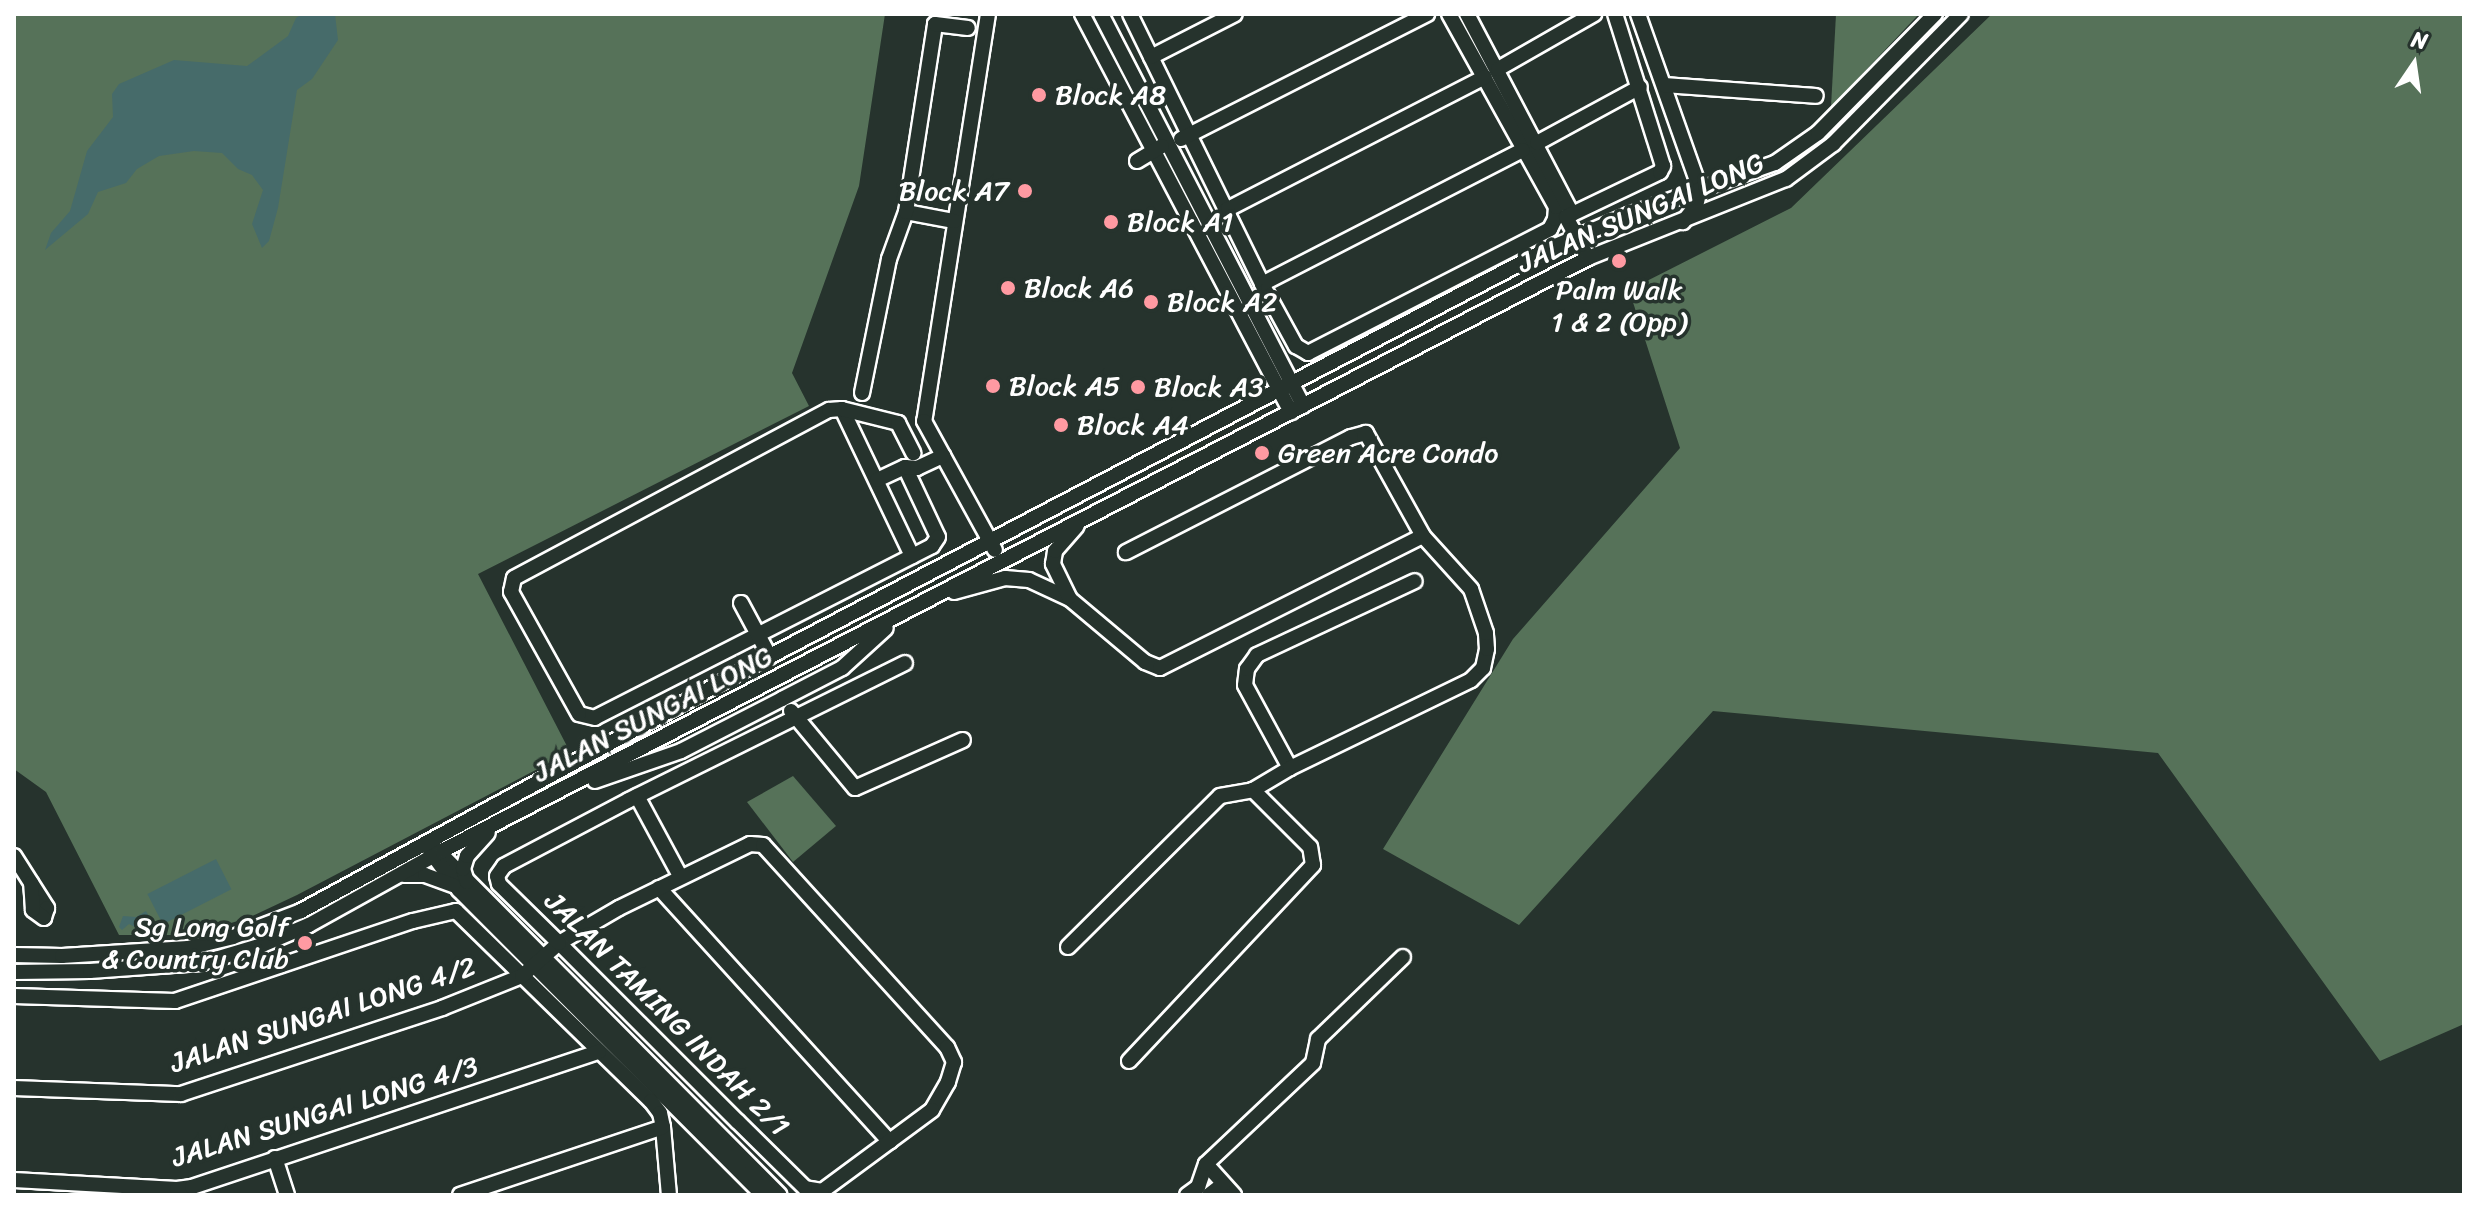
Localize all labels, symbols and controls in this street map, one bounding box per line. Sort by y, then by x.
text: N [2408,19,2431,61]
north arrow [2374,24,2454,104]
place label: Block A8 [1055,78,1166,112]
marker: Block A8 [1030,86,1048,104]
street label: JALAN SUNGAI LONG [1512,146,1770,280]
place label: Block A7 [899,174,1009,208]
marker: Block A7 [1016,182,1034,200]
place label: Block A1 [1127,205,1233,239]
marker: Block A1 [1102,213,1120,231]
marker: Palm Walk 1 & 2 (Opp) [1610,252,1628,270]
place label: Block A6 [1024,271,1134,305]
place label: Palm Walk 1 & 2 (Opp) [1551,273,1687,339]
marker: Block A6 [999,279,1017,297]
place label: Block A2 [1167,285,1278,319]
marker: Block A2 [1142,293,1160,311]
place label: Block A5 [1009,369,1120,403]
place label: Block A3 [1154,370,1264,404]
marker: Block A5 [984,377,1002,395]
marker: Block A3 [1129,378,1147,396]
place label: Block A4 [1077,408,1189,442]
marker: Block A4 [1052,416,1070,434]
place label: Green Acre Condo [1278,436,1499,470]
marker: Green Acre Condo [1253,444,1271,462]
street label: JALAN SUNGAI LONG [527,639,779,789]
street label: JALAN TAMING INDAH 2/1 [538,885,796,1143]
place label: Sg Long Golf & Country Club [101,910,289,976]
marker: Sg Long Golf & Country Club [296,934,314,952]
street label: JALAN SUNGAI LONG 4/2 [166,950,480,1080]
street label: JALAN SUNGAI LONG 4/3 [167,1049,483,1175]

